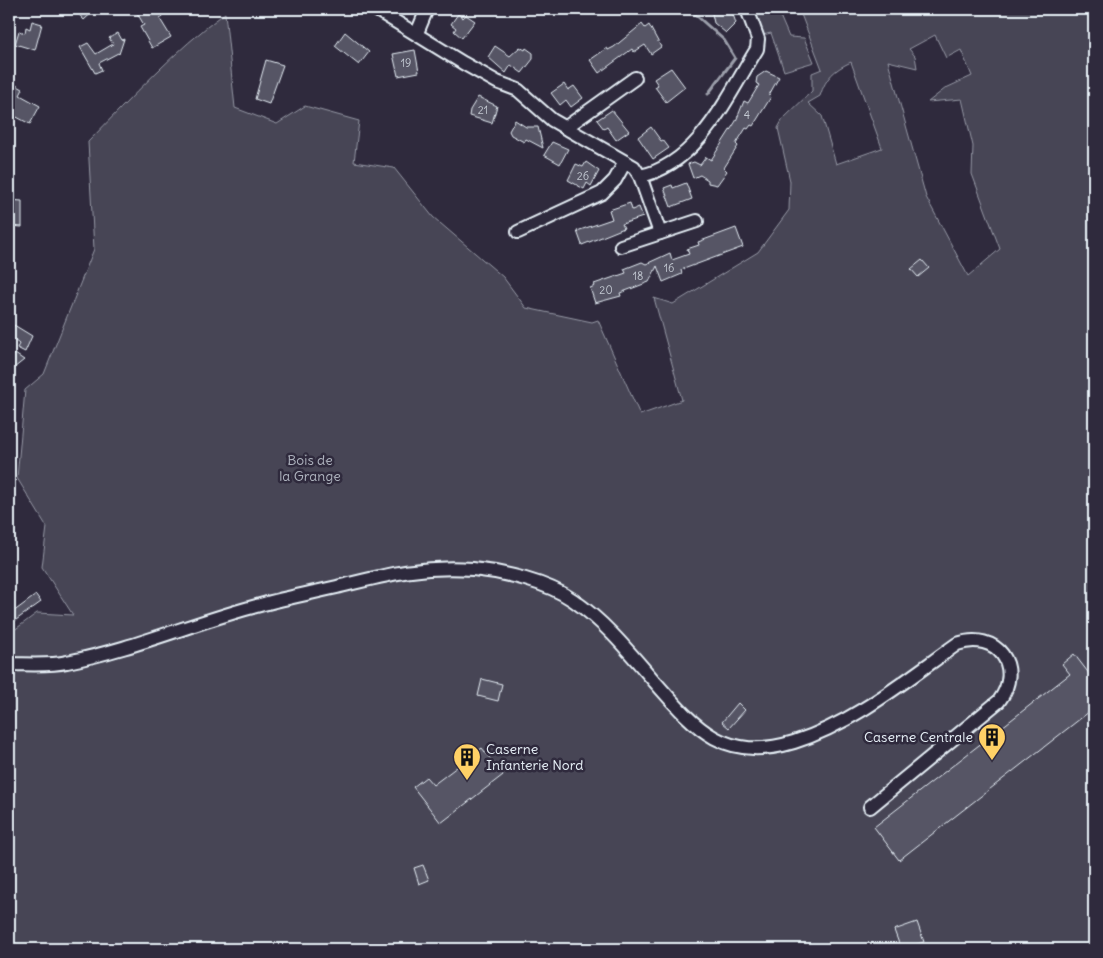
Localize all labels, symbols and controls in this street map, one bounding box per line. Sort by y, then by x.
house number: 19 [401,56,411,70]
house number: 21 [478,103,488,117]
house number: 4 [744,108,750,122]
house number: 26 [577,169,589,183]
house number: 16 [664,261,674,275]
house number: 18 [633,269,643,283]
house number: 20 [599,283,613,297]
park label: Bois de la Grange [279,451,341,485]
building icon: Caserne Centrale [977,722,1007,761]
place label: Caserne Centrale [864,728,973,746]
place label: Caserne Infanterie Nord [486,740,583,774]
building icon: Caserne Infanterie Nord [452,742,482,781]

